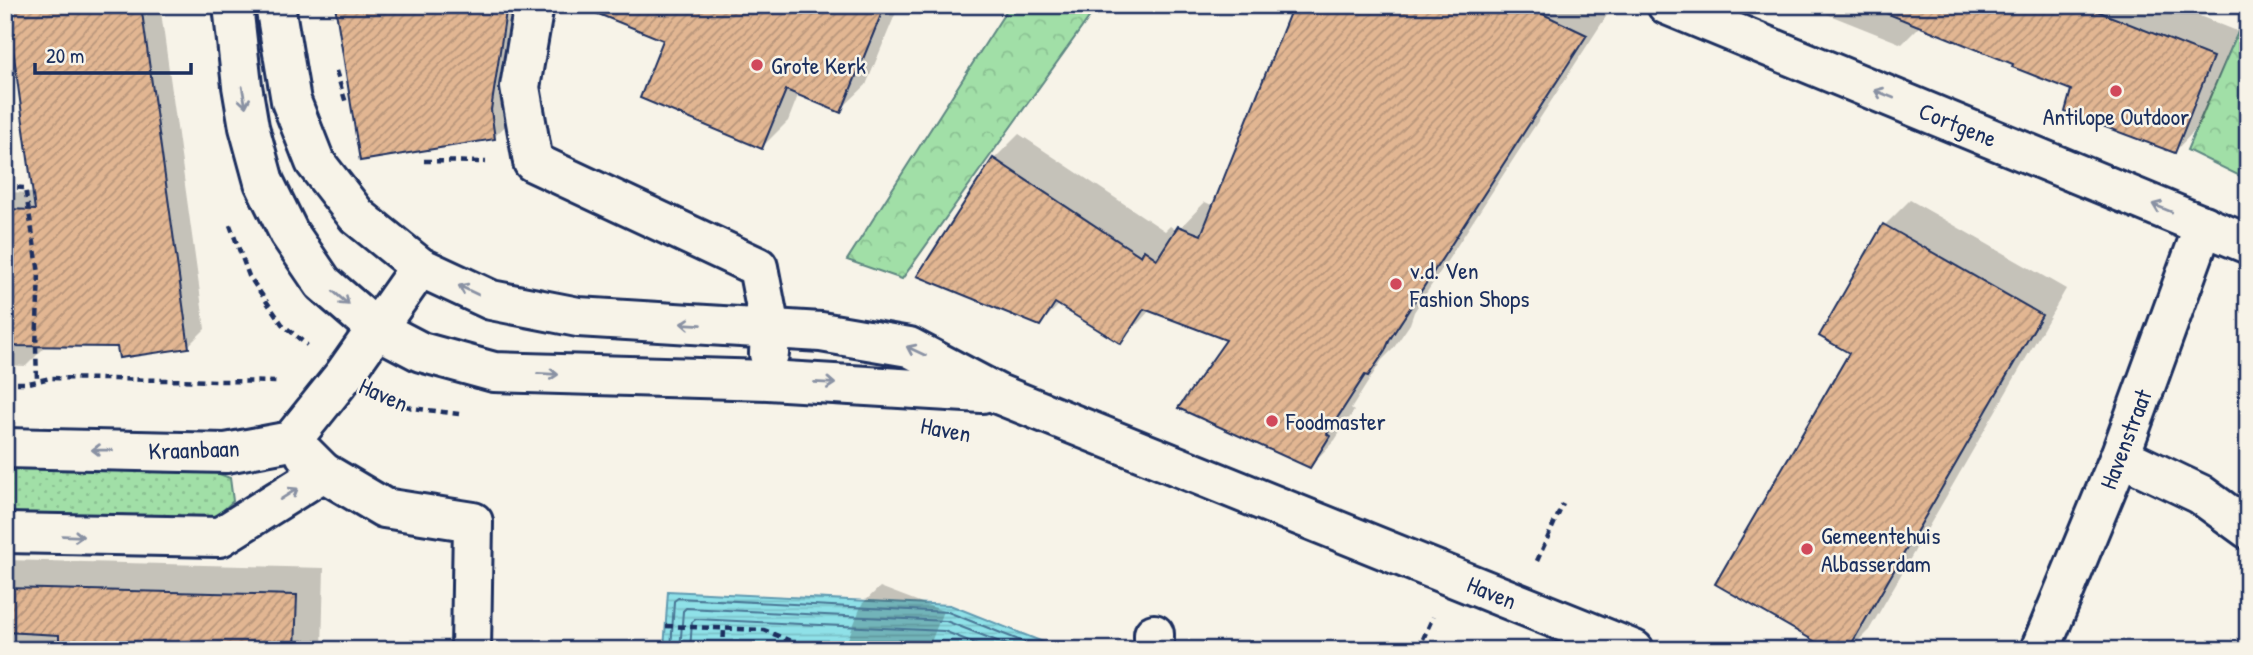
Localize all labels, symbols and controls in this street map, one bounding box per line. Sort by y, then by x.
scale bar [35,32,191,76]
text: 20 m [46,41,84,70]
place label: Grote Kerk [771,49,866,81]
marker: Grote Kerk [749,57,765,73]
marker: Antilope Outdoor [2108,83,2124,99]
one-way arrow [237,85,251,108]
one-way arrow [1873,87,1895,100]
street label: Cortgene [1914,94,2002,154]
place label: Antilope Outdoor [2043,100,2189,132]
one-way arrow [2152,201,2174,214]
place label: v.d. Ven Fashion Shops [1409,254,1529,314]
marker: v.d. Ven Fashion Shops [1388,276,1404,292]
one-way arrow [458,282,479,296]
one-way arrow [332,290,350,306]
one-way arrow [681,317,703,330]
one-way arrow [906,344,927,357]
one-way arrow [537,368,560,381]
street label: Haven [354,369,414,419]
one-way arrow [813,377,835,390]
street label: Havenstraat [2091,384,2159,493]
place label: Foodmaster [1285,405,1386,437]
street label: Haven [918,408,974,450]
marker: Foodmaster [1264,413,1280,429]
street label: Kraanbaan [148,431,240,467]
one-way arrow [91,444,114,457]
one-way arrow [278,487,298,501]
place label: Gemeentehuis Albasserdam [1821,519,1940,579]
one-way arrow [62,529,85,542]
marker: Gemeentehuis Albasserdam [1799,541,1815,557]
street label: Haven [1463,568,1521,616]

